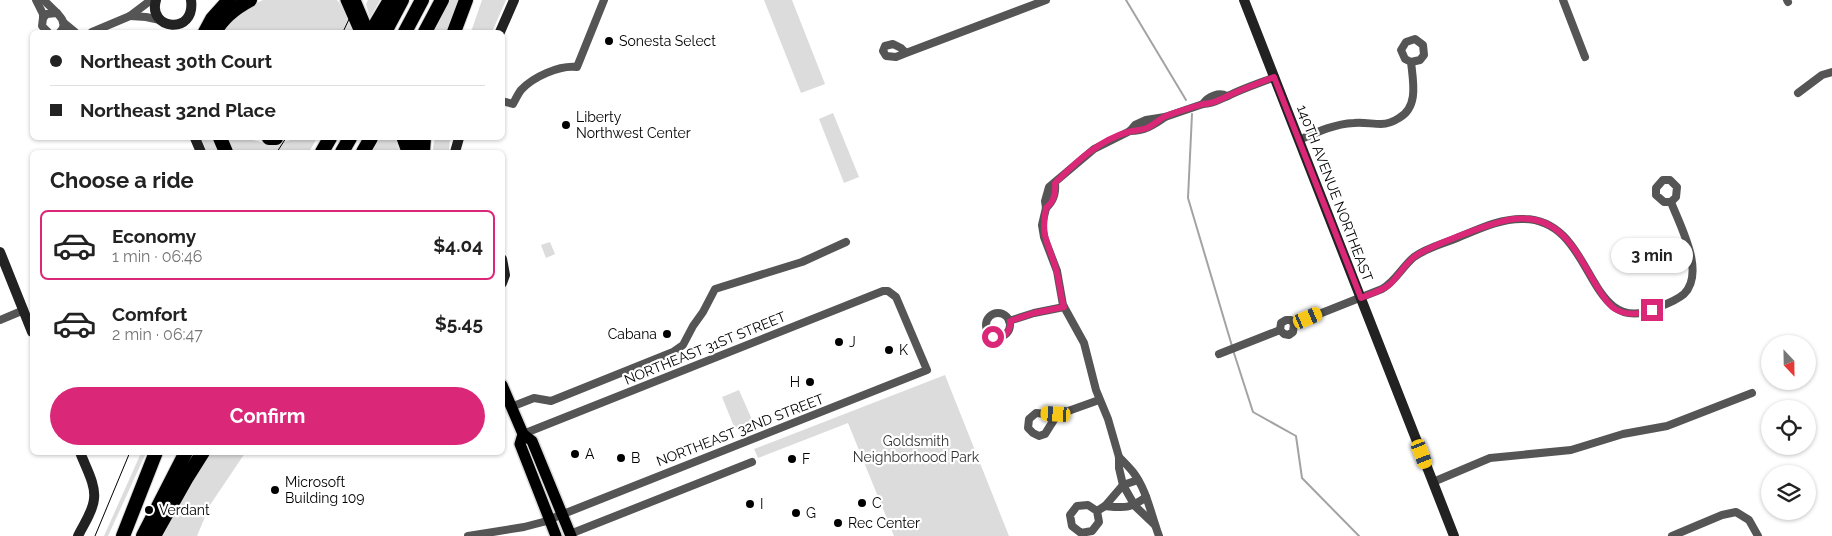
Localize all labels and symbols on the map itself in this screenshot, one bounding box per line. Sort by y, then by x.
place label: Sonesta Select [619,33,716,49]
marker: Sonesta Select [603,35,615,47]
street label: 140TH AVENUE NORTHEAST [1294,103,1376,284]
place label: Liberty Northwest Center [576,109,691,141]
marker: Liberty Northwest Center [560,119,572,131]
callout: 3 min [1611,238,1693,272]
route end [1641,299,1663,321]
car [1291,305,1324,331]
street label: NORTHEAST 31ST STREET [622,308,788,388]
place label: Cabana [608,326,657,342]
route start [982,326,1004,348]
marker: Cabana [661,328,673,340]
place label: J [849,334,856,350]
north arrow [1761,335,1816,390]
marker: J [833,336,845,348]
place label: K [899,342,908,358]
marker: K [883,344,895,356]
place label: H [790,374,800,390]
marker: H [804,376,816,388]
street label: NORTHEAST 32ND STREET [654,390,826,469]
car [1040,406,1071,422]
park label: Goldsmith Neighborhood Park [853,433,980,465]
car [1409,437,1434,471]
place label: A [585,446,595,462]
marker: A [569,448,581,460]
place label: B [631,450,640,466]
place label: F [802,451,810,467]
marker: B [615,452,627,464]
marker: F [786,453,798,465]
place label: Microsoft Building 109 [285,474,364,506]
marker: Microsoft Building 109 [269,484,281,496]
place label: C [872,495,882,511]
place label: I [760,496,763,512]
marker: C [856,497,868,509]
marker: I [744,498,756,510]
place label: Verdant [159,502,210,518]
marker: Verdant [143,504,155,516]
place label: G [806,505,816,521]
marker: G [790,507,802,519]
place label: Rec Center [848,515,920,531]
marker: Rec Center [832,517,844,529]

